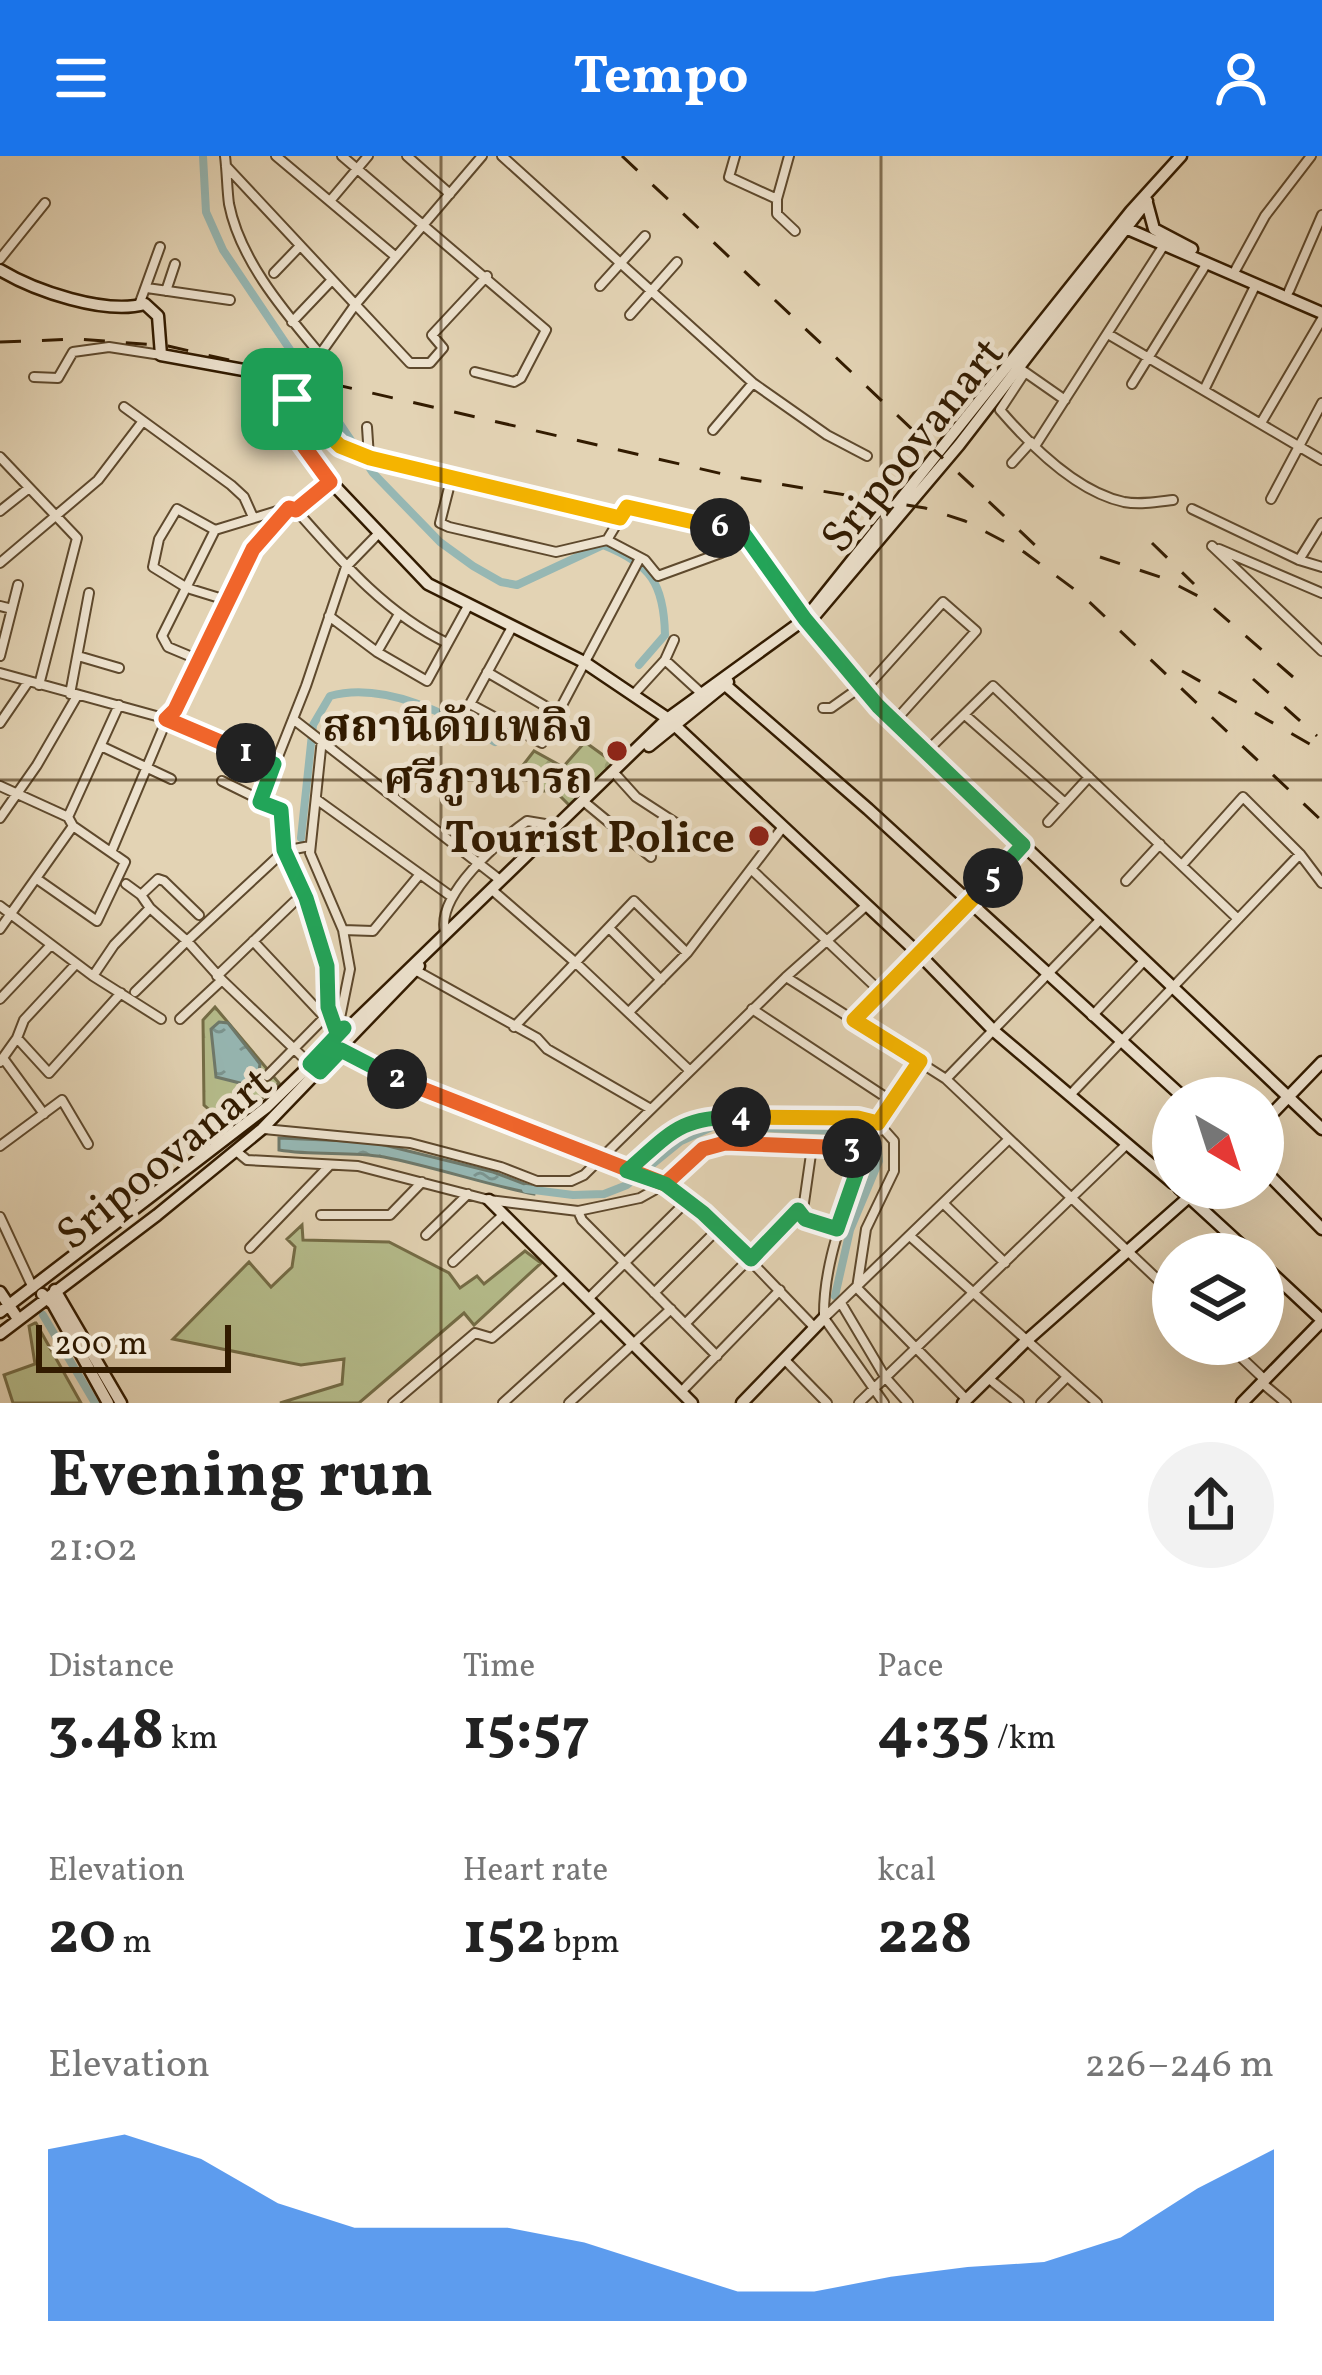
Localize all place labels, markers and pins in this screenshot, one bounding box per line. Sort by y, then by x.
pin [241,348,343,450]
pin: 6 [690,498,750,558]
place label: สถานีดับเพลิง ศรีภูวนารถ [322,698,593,813]
pin: 1 [216,723,276,783]
marker: สถานีดับเพลิง ศรีภูวนารถ [604,738,630,764]
place label: Tourist Police [445,809,735,872]
marker: Tourist Police [746,823,772,849]
pin: 5 [963,848,1023,908]
pin: 2 [367,1049,427,1109]
pin: 4 [711,1087,771,1147]
pin: 3 [822,1118,882,1178]

